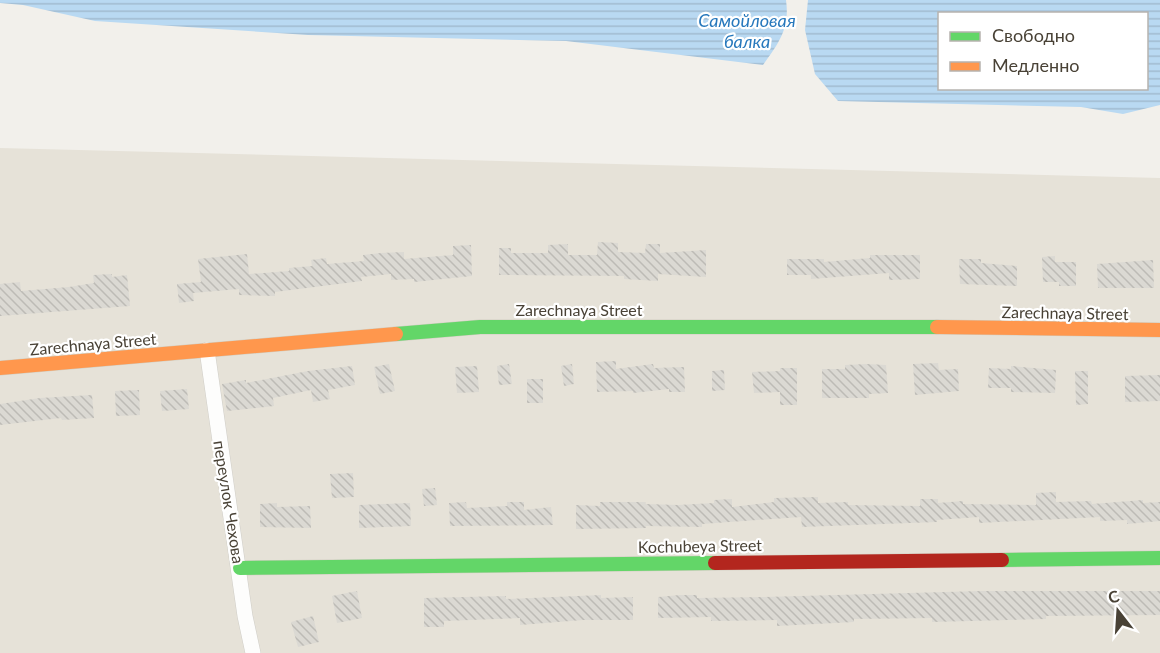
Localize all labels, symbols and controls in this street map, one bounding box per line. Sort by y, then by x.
water label: Самойловая балка [698,9,796,52]
legend [938,12,1148,90]
text: Свободно [992,24,1075,46]
text: Медленно [992,54,1080,76]
street label: Zarechnaya Street [516,300,643,319]
street label: Zarechnaya Street [1001,302,1129,323]
street label: Zarechnaya Street [29,328,157,359]
street label: переулок Чехова [210,439,249,565]
street label: Kochubeya Street [638,535,762,556]
north arrow [1088,581,1148,641]
text: С [1106,585,1122,607]

